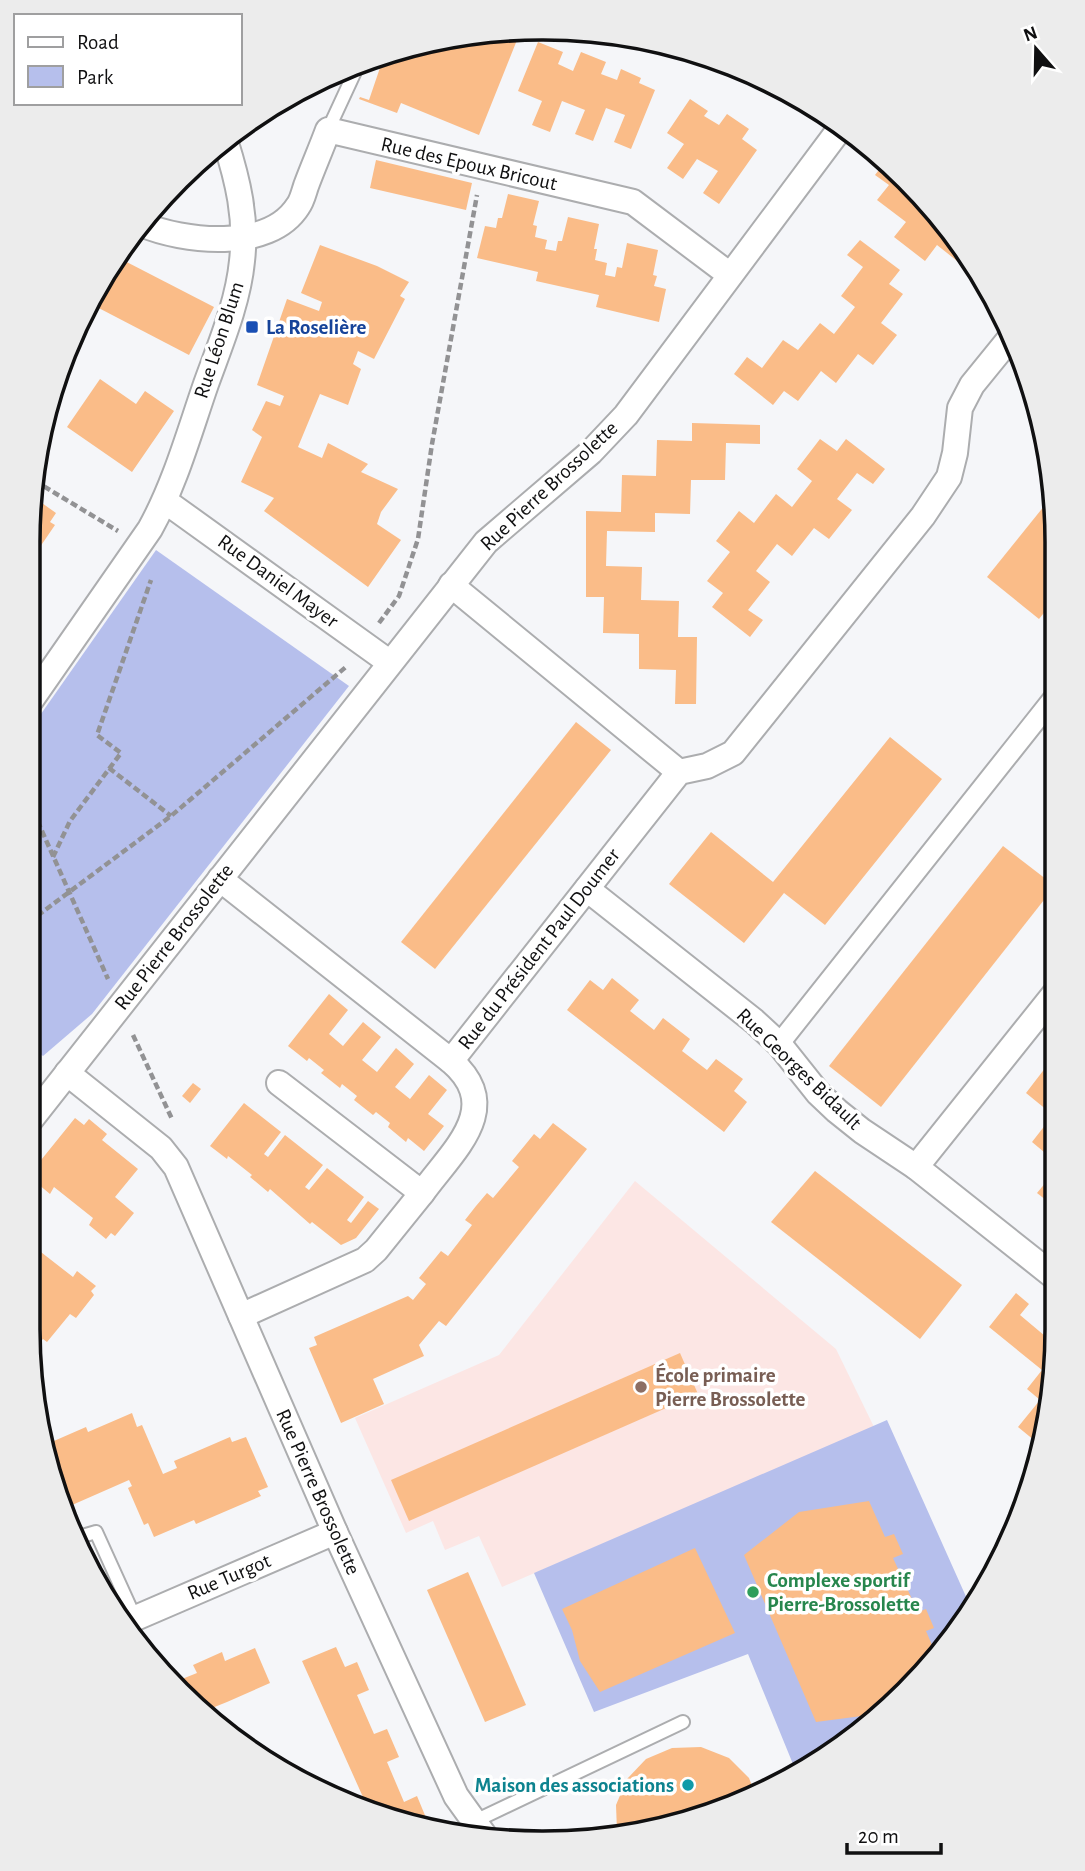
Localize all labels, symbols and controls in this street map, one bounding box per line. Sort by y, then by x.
legend [14,14,242,105]
north arrow [1001,14,1071,84]
text: N [1021,23,1040,46]
text: Road [77,32,119,53]
text: Park [77,67,114,88]
street label: Rue des Epoux Bricout [379,134,559,195]
street label: Rue Léon Blum [190,279,248,401]
place label: La Roselière [266,317,367,338]
marker: La Roselière [244,319,260,335]
street label: Rue Pierre Brossolette [476,417,622,555]
street label: Rue Daniel Mayer [214,530,342,632]
street label: Rue du Président Paul Doumer [454,844,624,1053]
street label: Rue Pierre Brossolette [111,860,237,1014]
street label: Rue Georges Bidault [733,1004,866,1134]
place label: École primaire Pierre Brossolette [655,1362,805,1410]
marker: École primaire Pierre Brossolette [633,1379,649,1395]
street label: Rue Pierre Brossolette [272,1406,364,1578]
street label: Rue Turgot [184,1550,274,1604]
place label: Complexe sportif Pierre-Brossolette [767,1570,920,1615]
marker: Complexe sportif Pierre-Brossolette [745,1584,761,1600]
place label: Maison des associations [475,1775,674,1796]
marker: Maison des associations [680,1777,696,1793]
scale bar [847,1812,942,1856]
text: 20 m [858,1826,899,1847]

